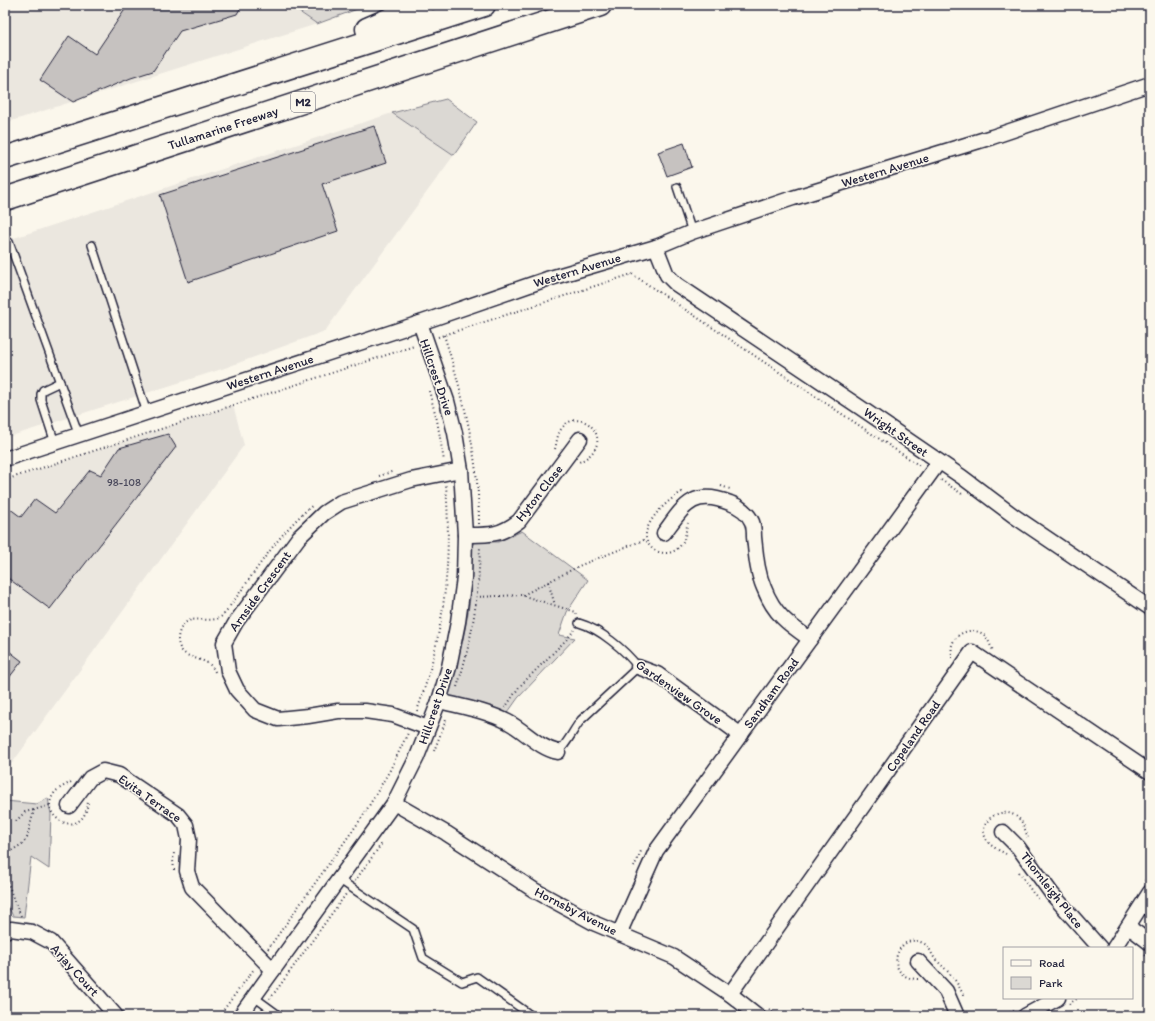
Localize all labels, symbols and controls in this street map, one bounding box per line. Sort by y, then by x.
road number: M2 [291,92,315,112]
street label: Tullamarine Freeway [166,103,280,153]
street label: Western Avenue [840,150,930,190]
street label: Western Avenue [532,250,622,290]
street label: Hillcrest Drive [417,337,457,417]
street label: Western Avenue [225,351,315,393]
street label: Wright Street [861,404,931,460]
street label: Hyton Close [512,462,566,524]
house number: 98-108 [107,476,141,489]
street label: Arnside Crescent [226,548,294,634]
street label: Sandham Road [740,655,802,731]
street label: Gardenview Grove [633,657,725,727]
street label: Hillcrest Drive [415,666,455,746]
street label: Copeland Road [883,697,943,775]
street label: Evita Terrace [116,771,184,825]
street label: Thornleigh Place [1018,849,1086,931]
street label: Hornsby Avenue [532,884,620,938]
street label: Arjay Court [48,941,102,999]
legend [1003,947,1133,999]
text: Road [1039,956,1065,970]
text: Park [1039,976,1063,990]

